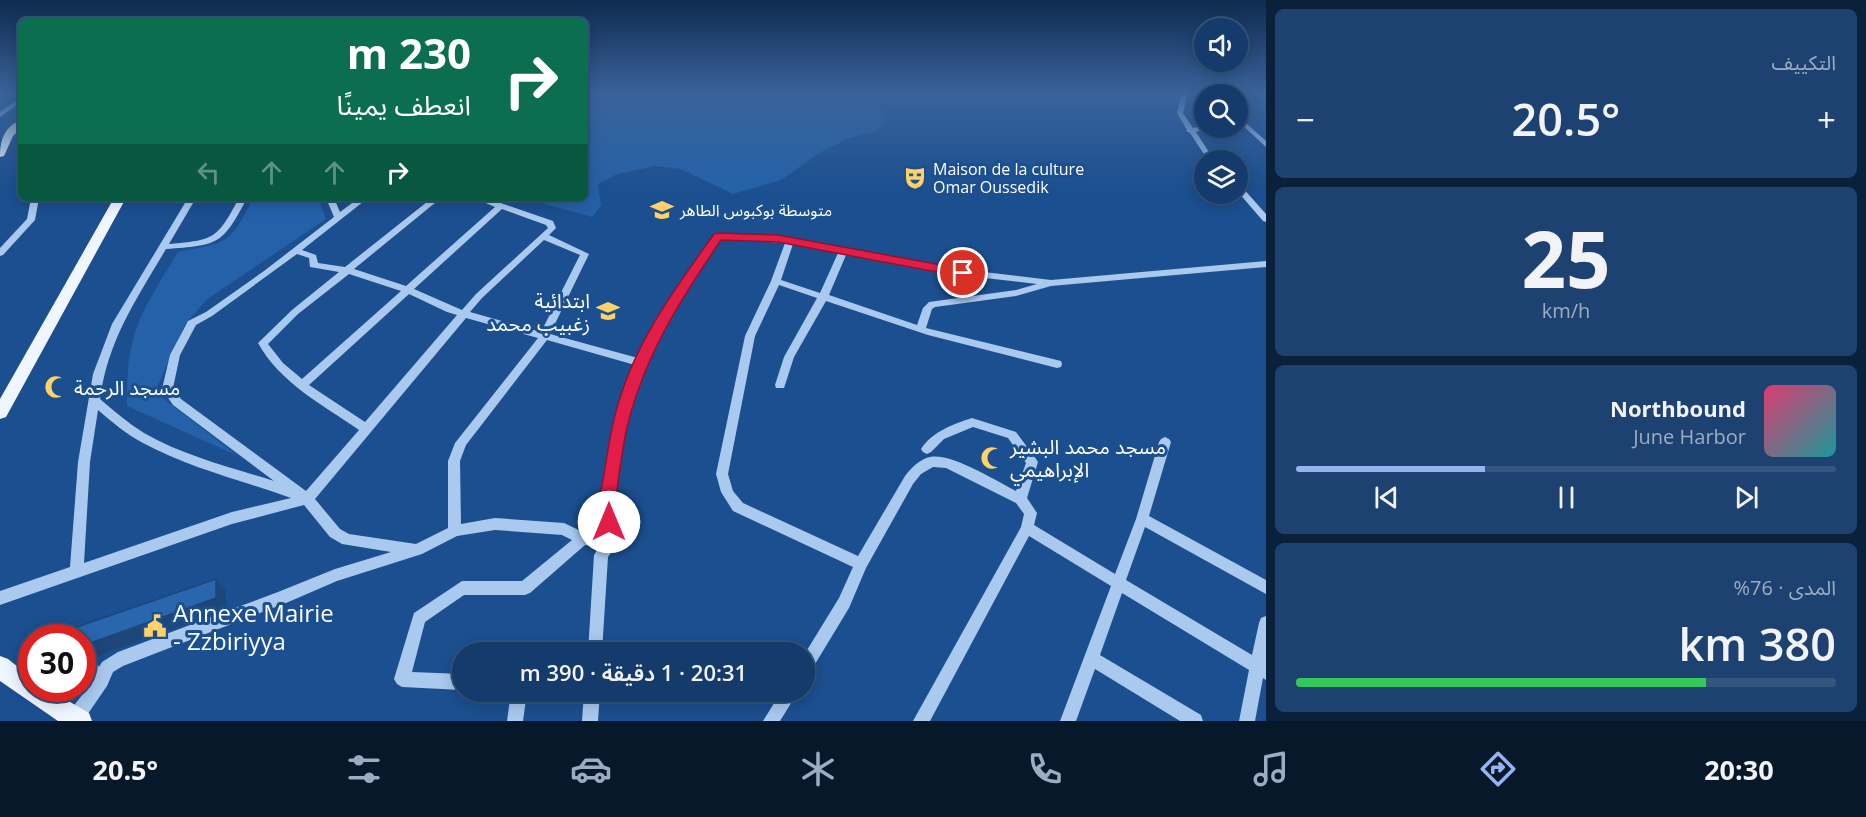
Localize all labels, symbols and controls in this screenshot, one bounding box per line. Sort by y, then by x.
map controls [1194,18,1248,204]
button: sound [1194,18,1248,72]
text: 230 m [347,24,471,81]
icon: right [492,42,570,120]
text: التكييف [1772,49,1836,76]
button: search [1194,84,1248,138]
text: انعطف يمينًا [337,86,471,123]
text: 20.5° [1512,88,1620,149]
text: − [1296,97,1315,142]
text: + [1817,97,1836,142]
button: layers [1194,150,1248,204]
icon: left [192,156,225,189]
icon: ahead [255,156,288,189]
icon: ahead [318,156,351,189]
icon: right [381,156,414,189]
place label: Maison de la culture Omar Oussedik [933,158,1084,198]
theatre icon: Maison de la culture Omar Oussedik [902,165,928,191]
school or university icon: متوسطة بوكبوس الطاهر [649,197,675,223]
place label: متوسطة بوكبوس الطاهر [679,199,832,221]
text: 25 [1521,205,1611,311]
pin [937,247,988,298]
icon: arrive [946,256,979,289]
place label: ابتدائية زغبيب محمد [486,287,590,337]
text: km/h [1542,297,1590,324]
school or university icon: ابتدائية زغبيب محمد [595,298,621,324]
mosque icon: مسجد الرحمة [43,374,69,400]
place label: مسجد الرحمة [74,374,180,401]
text: Northbound [1610,393,1746,423]
text: June Harbor [1633,423,1746,450]
place label: مسجد محمد البشير الإبراهيمي [1009,433,1166,485]
mosque icon: مسجد محمد البشير الإبراهيمي [979,445,1005,471]
icon: previous [1370,481,1403,514]
icon: pause [1550,481,1583,514]
icon: next [1730,481,1763,514]
position arrow [577,490,641,554]
text: المدى · 76% [1734,574,1836,601]
place label: Annexe Mairie - Zzbiriyya [173,596,334,657]
public building icon: Annexe Mairie - Zzbiriyya [142,613,168,639]
text: 380 km [1678,613,1836,674]
speed limit sign: 30 [18,624,96,702]
text: 20:31 · 1 دقيقة · 390 m [520,657,747,687]
icon: filters [343,748,385,790]
icon: car [570,748,612,790]
icon: climate [797,748,839,790]
icon: phone [1024,748,1066,790]
icon: music [1250,748,1292,790]
icon: directions [1477,748,1519,790]
text: 20.5° [93,751,158,788]
text: 20:30 [1704,751,1774,788]

